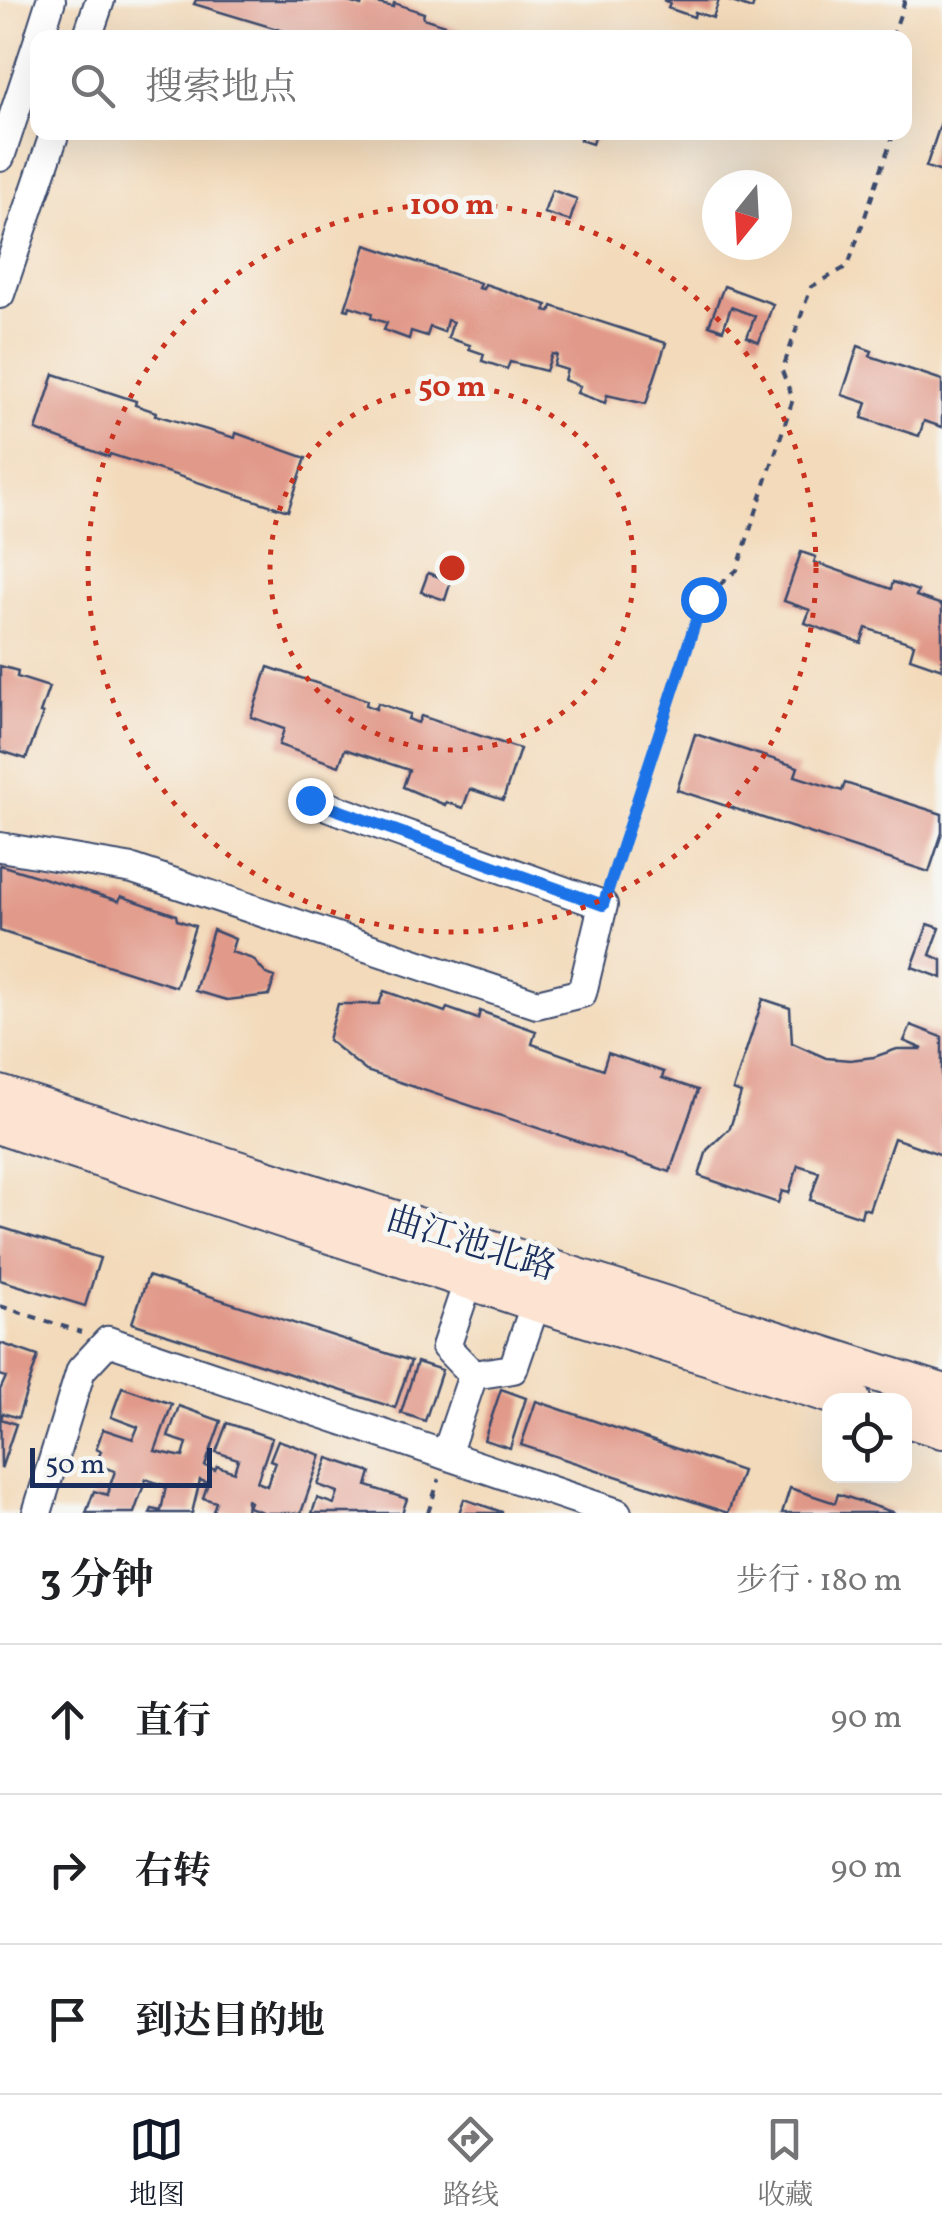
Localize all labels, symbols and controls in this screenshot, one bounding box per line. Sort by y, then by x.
search box [30,30,912,140]
icon: search [65,58,120,113]
text: 搜索地点 [145,63,297,116]
north arrow [702,170,792,260]
text: 100 m [410,185,494,227]
text: 50 m [418,367,486,409]
centre of rings [434,550,470,586]
route start [681,577,727,623]
route end [288,778,334,824]
street label: 曲江池北路 [380,1196,562,1294]
map controls [822,1393,912,1483]
button: locate [822,1393,912,1483]
scale bar [30,1443,212,1488]
text: 50 m [45,1446,105,1485]
text: 3 分钟 [40,1553,154,1612]
text: 步行 · 180 m [736,1560,902,1604]
icon: ahead [40,1692,95,1747]
text: 直行 [135,1697,211,1750]
text: 90 m [831,1697,902,1741]
icon: right [40,1842,95,1897]
text: 右转 [135,1847,211,1900]
text: 90 m [831,1847,902,1891]
icon: arrive [40,1992,95,2047]
text: 到达目的地 [135,1997,325,2050]
tab: 地图 [129,2112,185,2216]
tab: 路线 [443,2112,499,2216]
tab: 收藏 [757,2112,813,2216]

